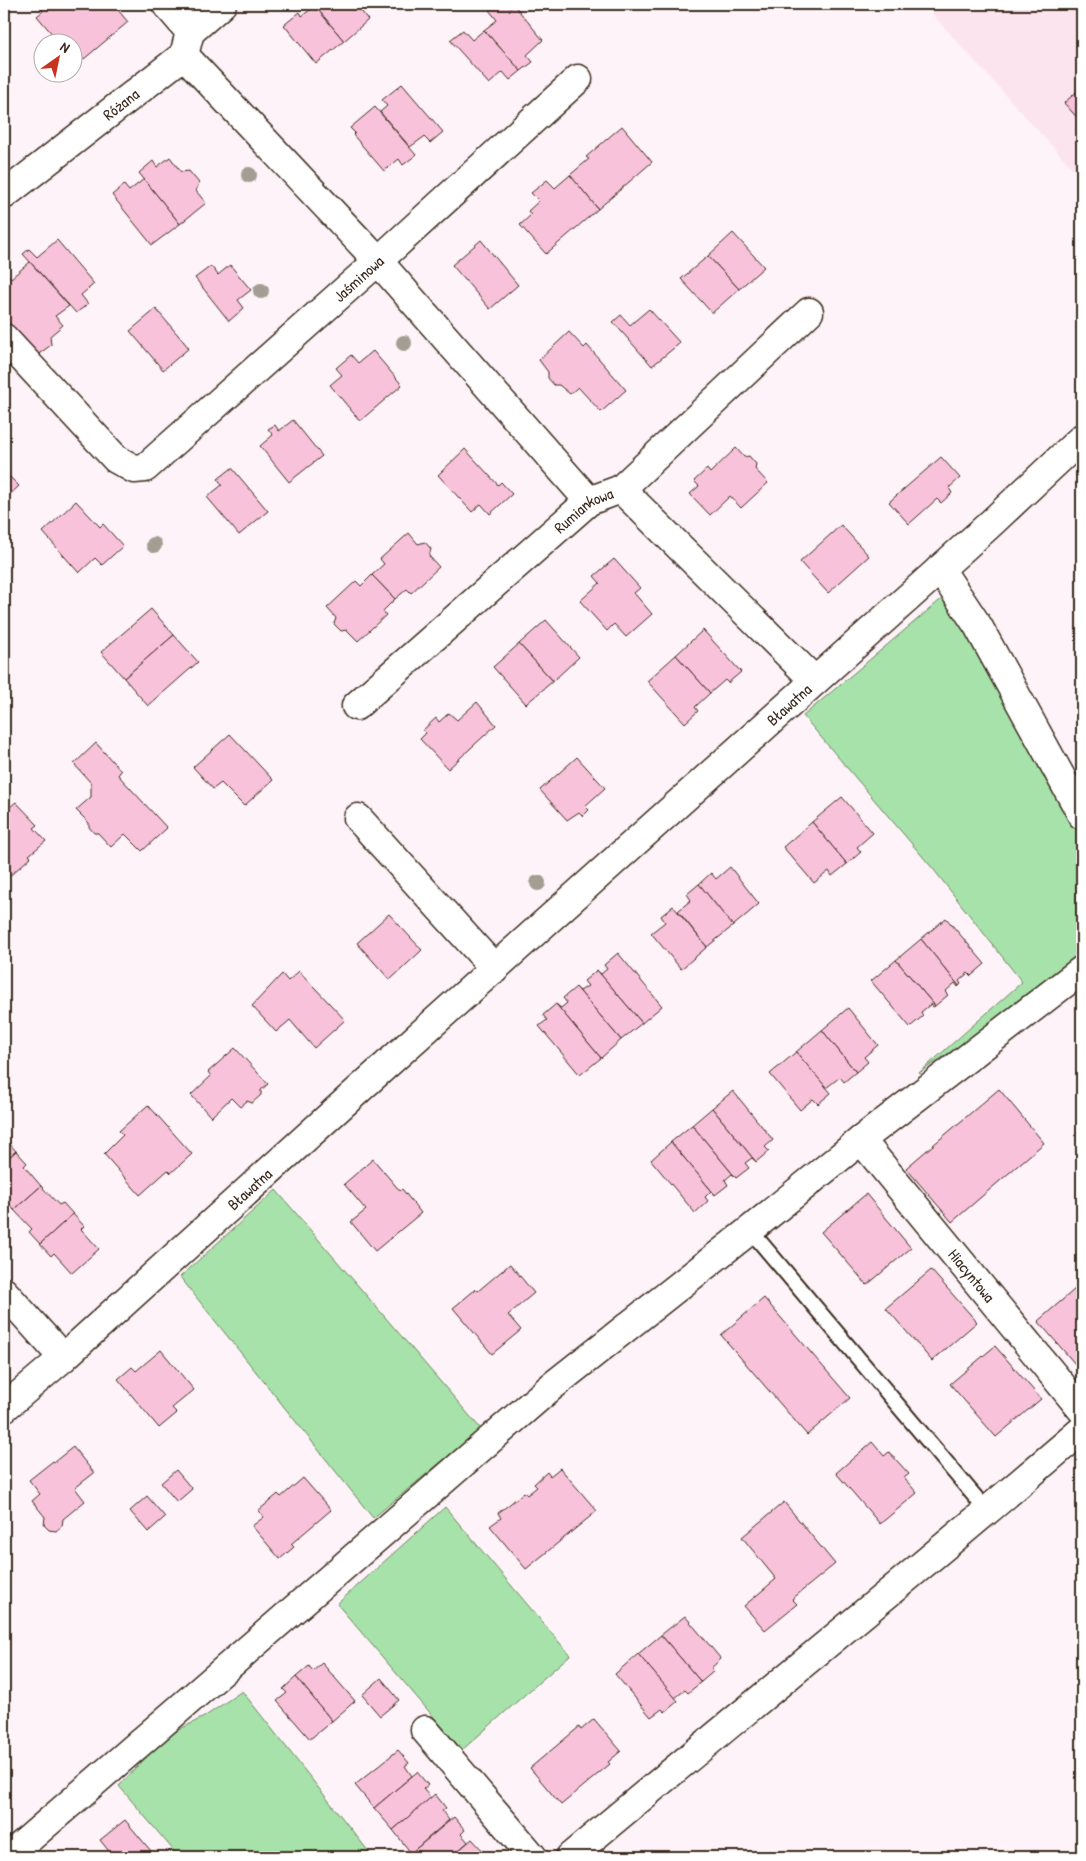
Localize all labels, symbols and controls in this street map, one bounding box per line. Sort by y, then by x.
north arrow [32,32,82,82]
text: N [57,37,74,57]
street label: Różana [98,83,144,125]
street label: Jaśminowa [329,250,388,307]
street label: Rumiankowa [549,482,616,538]
street label: Bławatna [762,679,816,730]
street label: Bławatna [222,1163,277,1215]
street label: Hiacyntowa [943,1244,1000,1307]

